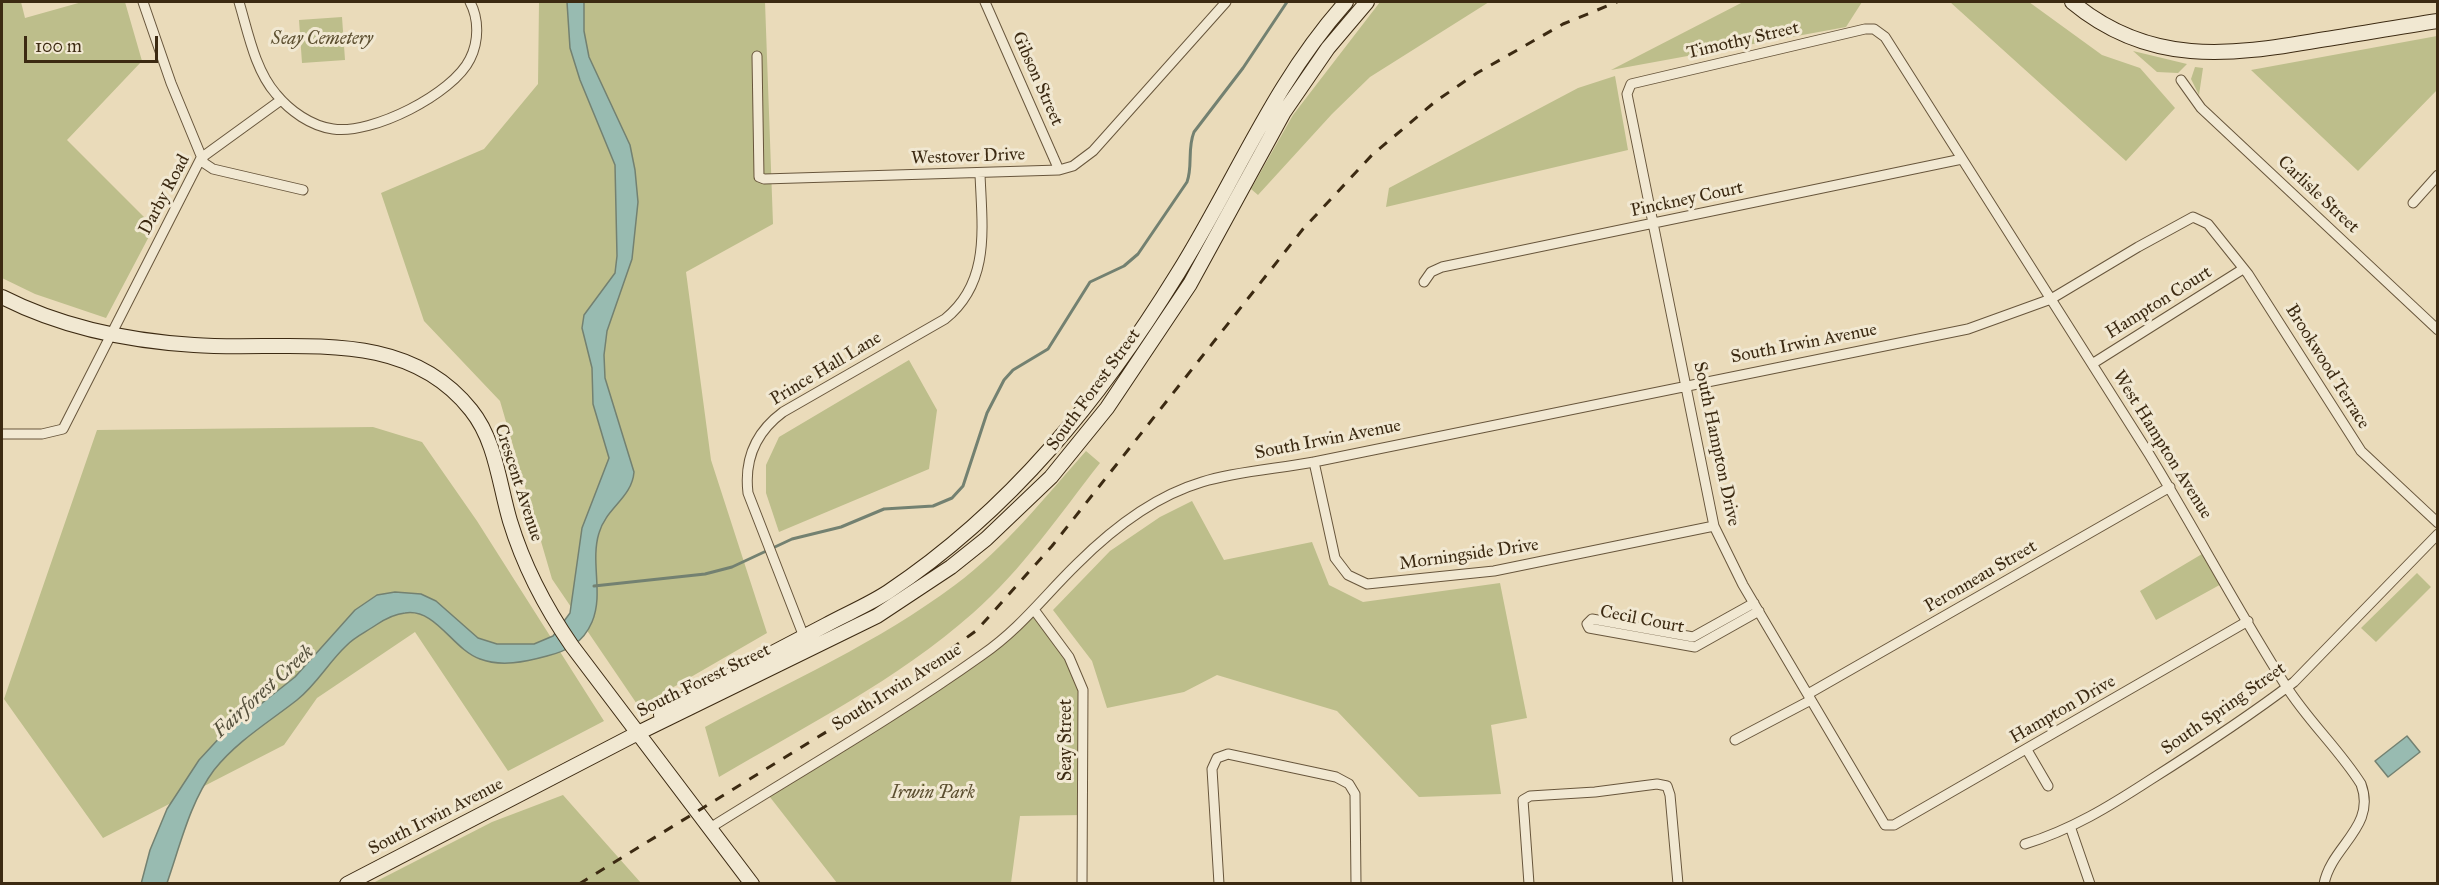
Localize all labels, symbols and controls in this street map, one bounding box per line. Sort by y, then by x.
street label: Timothy Street [1685,18,1801,64]
scale bar [27,24,160,62]
park label: Seay Cemetery [271,29,373,51]
street label: Gibson Street [1007,29,1067,129]
text: 100 m [35,35,82,57]
street label: Westover Drive [911,144,1025,170]
street label: Darby Road [135,151,195,239]
street label: Carlisle Street [2273,152,2363,238]
street label: Pinckney Court [1629,178,1745,222]
street label: Hampton Court [2102,262,2216,344]
street label: Brookwood Terrace [2280,301,2374,433]
street label: South Irwin Avenue [1729,319,1879,369]
street label: South Forest Street [1042,325,1146,455]
street label: Prince Hall Lane [767,327,885,411]
street label: South Hampton Drive [1688,360,1744,528]
street label: West Hampton Avenue [2107,367,2217,523]
street label: South Irwin Avenue [1253,415,1403,465]
street label: Crescent Avenue [489,422,547,544]
street label: Morningside Drive [1398,535,1540,575]
street label: Peronneau Street [1921,536,2041,618]
street label: Cecil Court [1598,601,1686,639]
street label: South Forest Street [634,639,774,723]
water label: Fairforest Creek [209,640,319,744]
street label: South Irwin Avenue [828,640,966,736]
street label: South Spring Street [2158,658,2290,760]
street label: Hampton Drive [2006,671,2120,749]
street label: Seay Street [1056,699,1078,781]
street label: South Irwin Avenue [365,774,507,860]
park label: Irwin Park [891,783,975,805]

